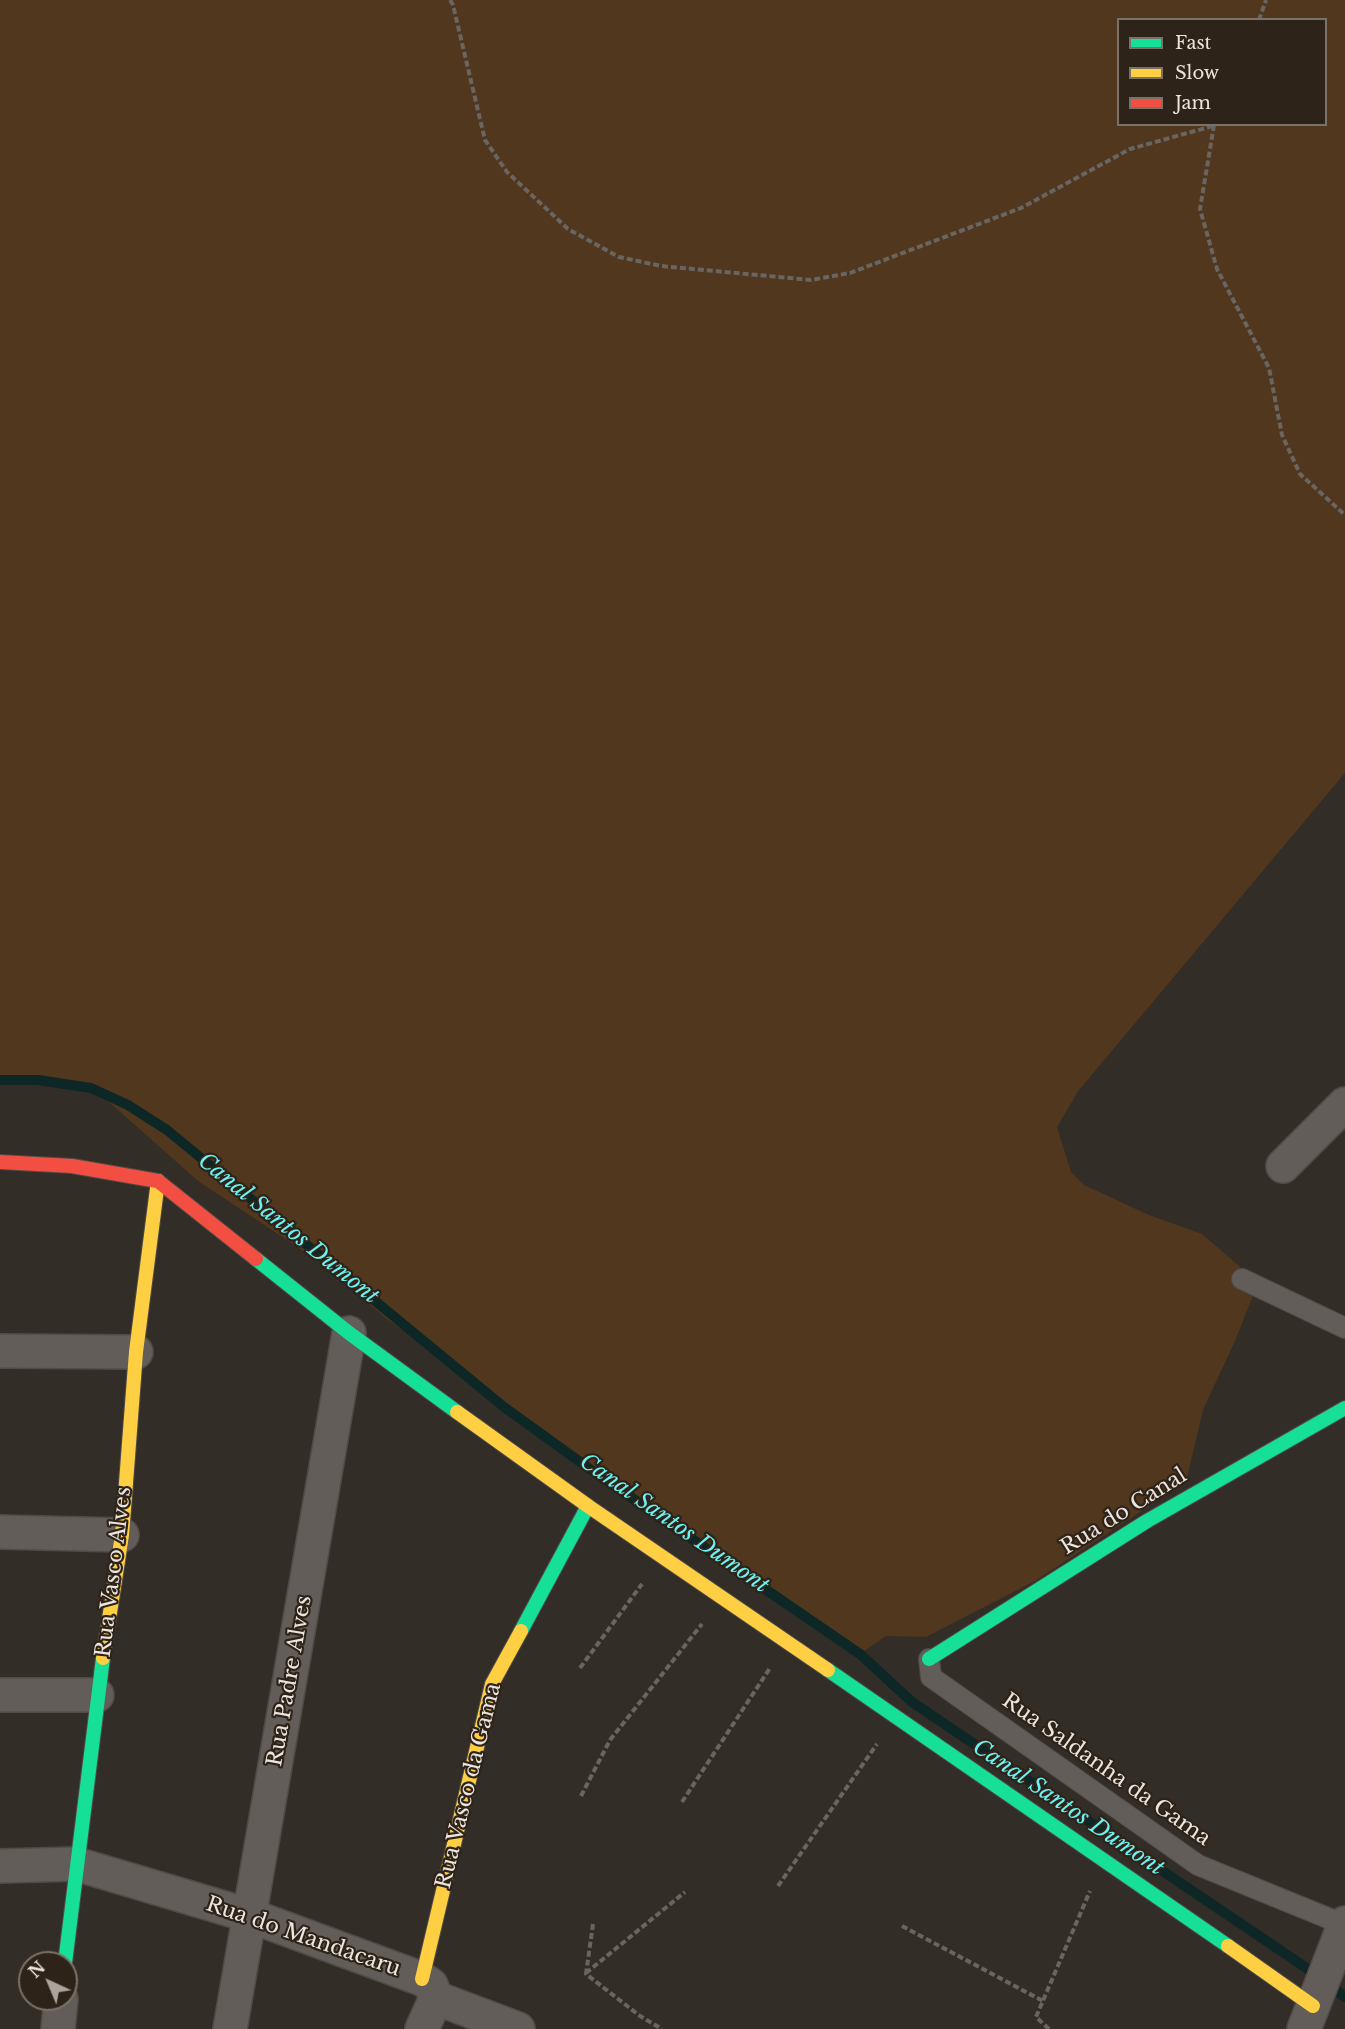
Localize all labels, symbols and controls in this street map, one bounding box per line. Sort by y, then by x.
legend [1117,18,1327,126]
text: Fast [1175,32,1211,54]
text: Slow [1175,62,1219,84]
text: Jam [1175,92,1211,114]
water label: Canal Santos Dumont [192,1148,384,1310]
water label: Canal Santos Dumont [574,1449,774,1599]
street label: Rua do Canal [1056,1463,1192,1561]
street label: Rua Vasco Alves [91,1485,137,1659]
street label: Rua Padre Alves [263,1594,317,1768]
street label: Rua Vasco da Gama [431,1681,507,1891]
street label: Rua Saldanha da Gama [997,1688,1215,1852]
water label: Canal Santos Dumont [967,1734,1169,1882]
street label: Rua do Mandacaru [202,1892,404,1982]
north arrow [18,1951,78,2011]
text: N [25,1957,49,1982]

